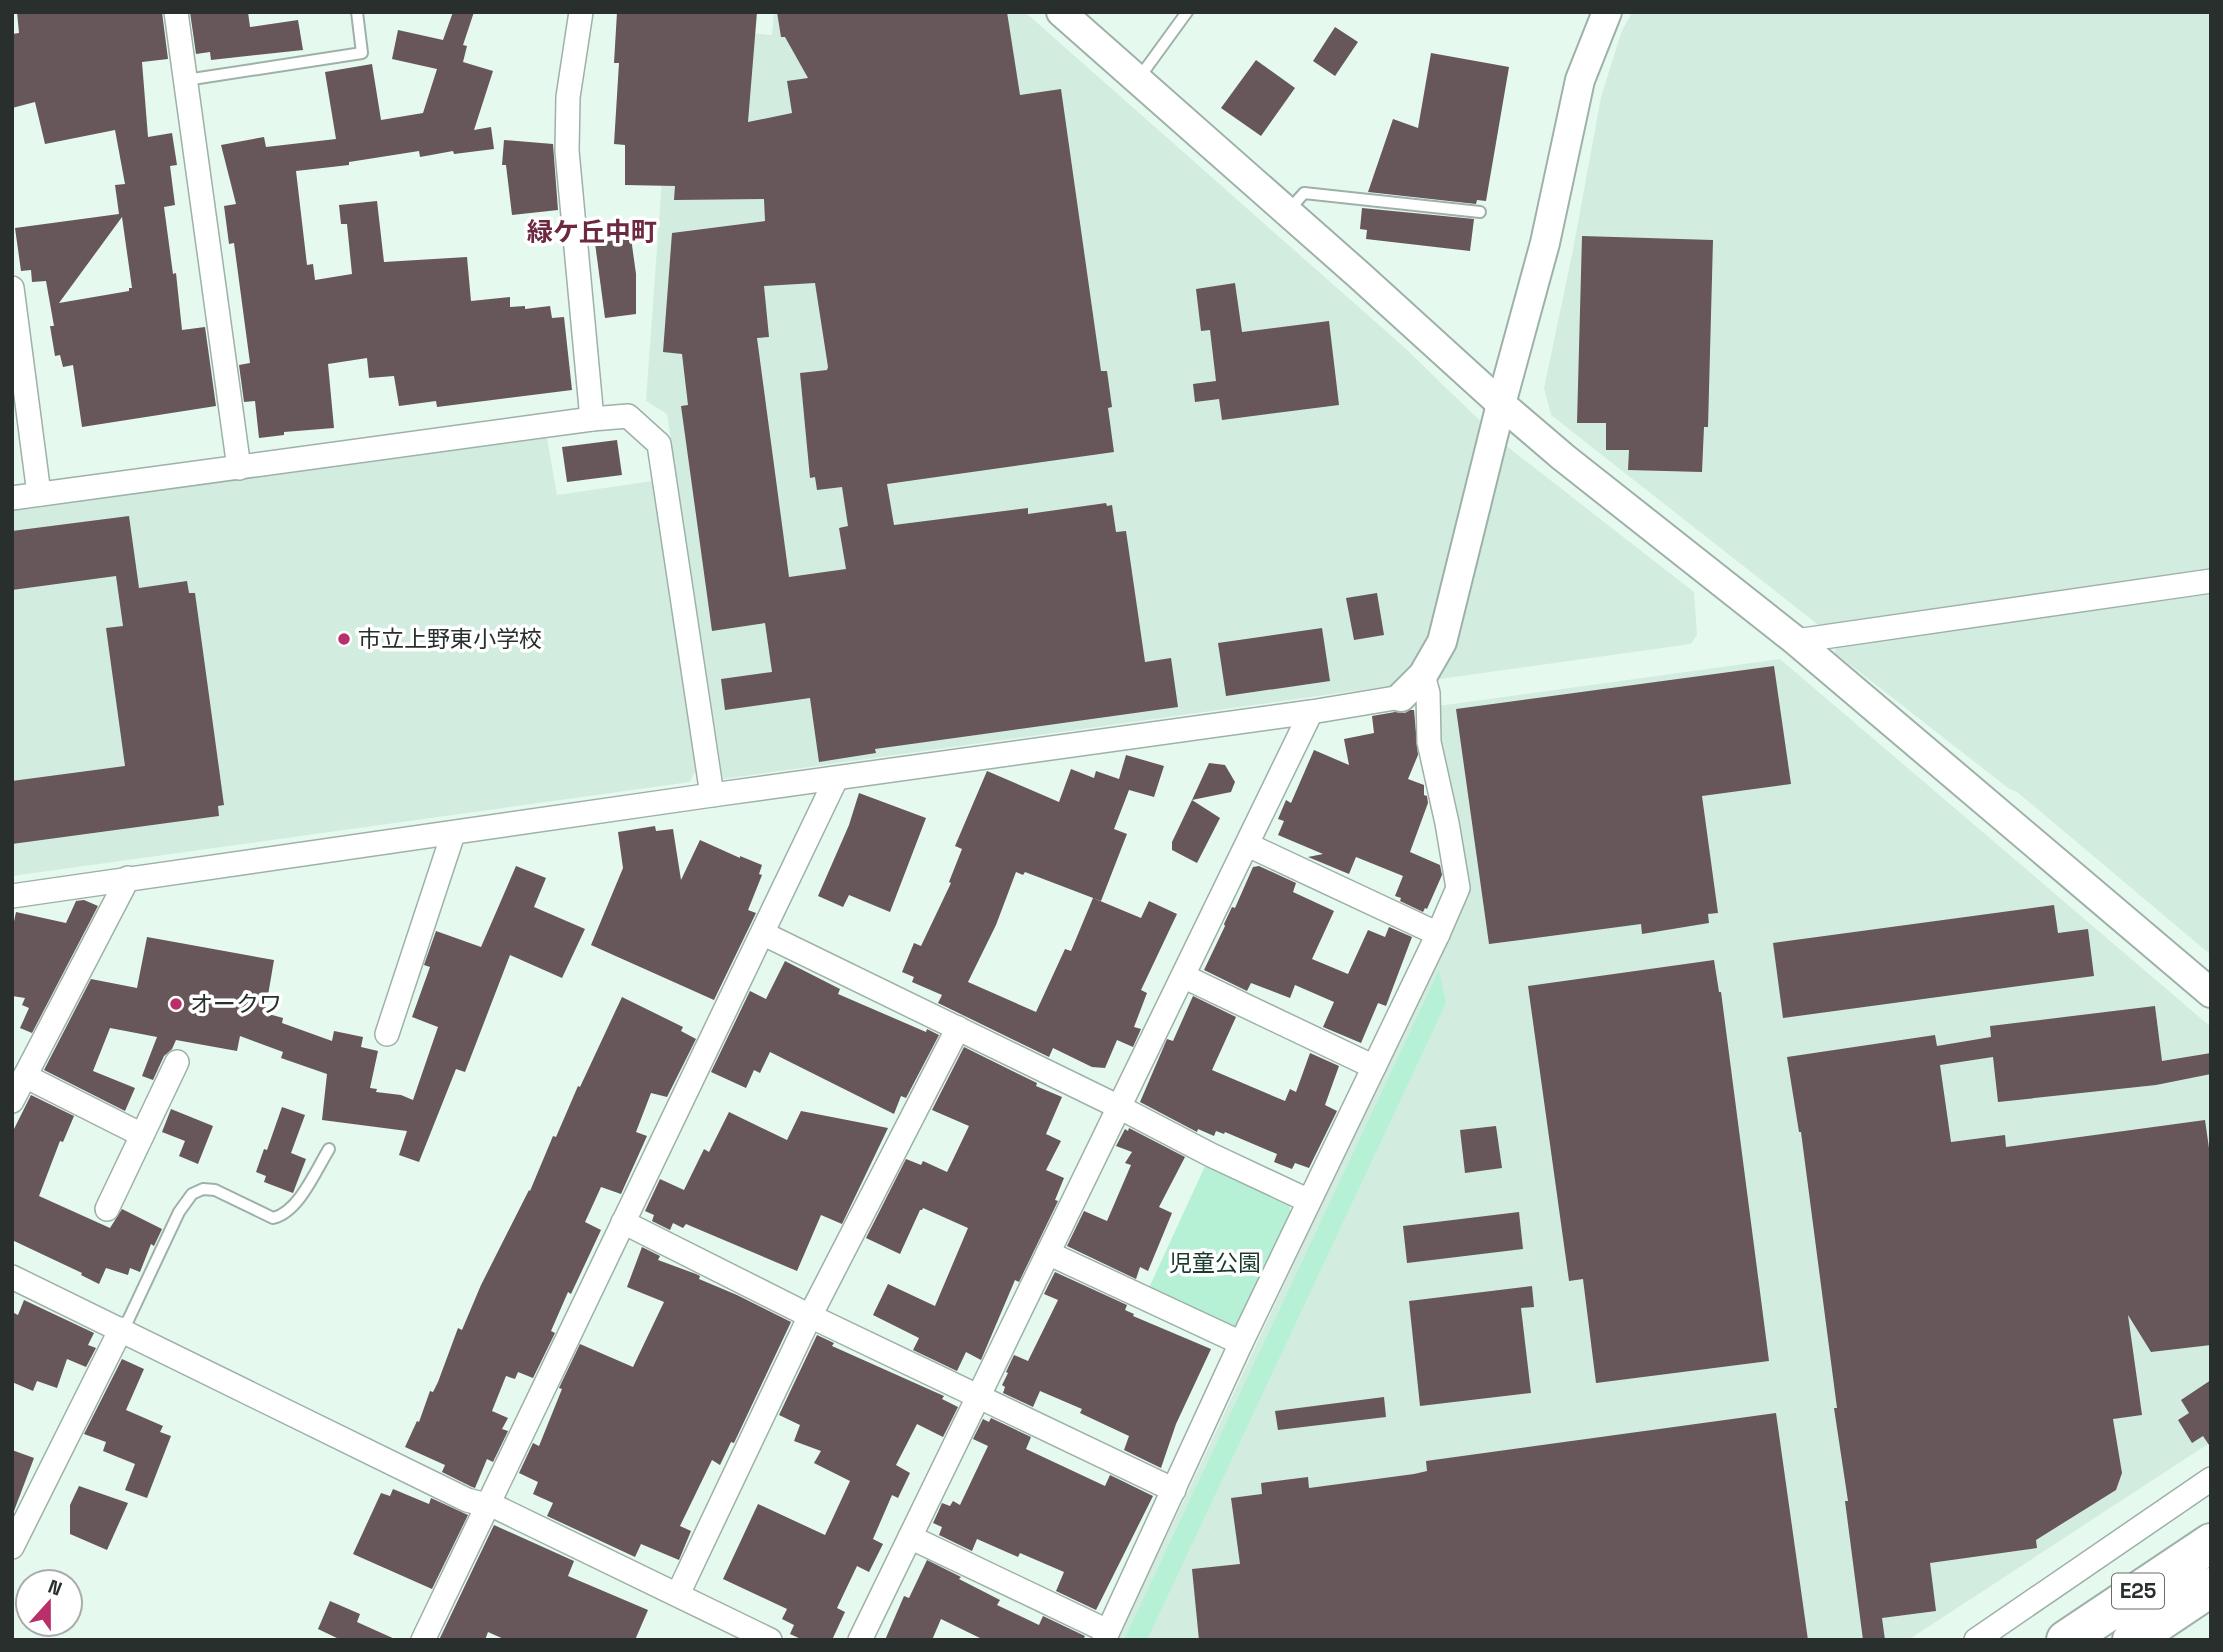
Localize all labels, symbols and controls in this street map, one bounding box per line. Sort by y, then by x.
district label: 緑ケ丘中町 [527,215,657,249]
place label: 市立上野東小学校 [358,624,542,654]
marker: 市立上野東小学校 [336,631,352,647]
place label: オークワ [190,989,282,1019]
marker: オークワ [168,996,184,1012]
park label: 児童公園 [1169,1248,1261,1278]
north arrow [14,1568,84,1638]
text: N [44,1574,65,1602]
road number: E25 [2112,1574,2164,1608]

